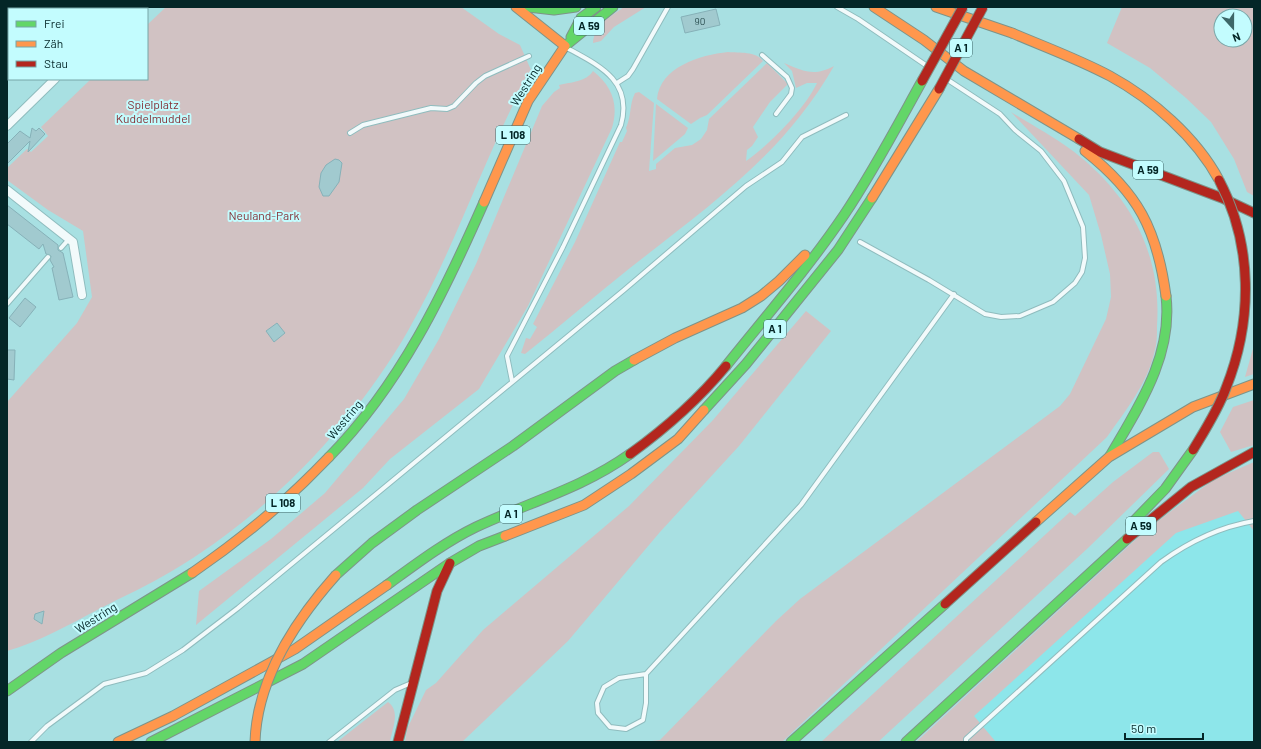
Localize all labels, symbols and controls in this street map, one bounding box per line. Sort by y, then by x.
legend [8,8,148,80]
north arrow [1213,8,1253,48]
house number: 90 [695,15,705,27]
text: Frei [44,16,64,30]
road number: A 59 [574,17,604,35]
text: N [1231,30,1243,45]
text: Zäh [44,36,63,50]
road number: A 1 [950,39,972,57]
text: Stau [44,56,68,70]
street label: Westring [507,61,543,108]
park label: Spielplatz Kuddelmuddel [116,97,190,125]
road number: L 108 [496,126,530,144]
road number: A 59 [1133,161,1163,179]
park label: Neuland-Park [228,208,300,222]
road number: A 1 [764,320,786,338]
street label: Westring [324,397,365,442]
road number: L 108 [266,494,300,512]
road number: A 1 [500,505,522,523]
road number: A 59 [1126,517,1156,535]
street label: Westring [72,599,119,635]
scale bar [1125,715,1203,741]
text: 50 m [1131,721,1156,735]

